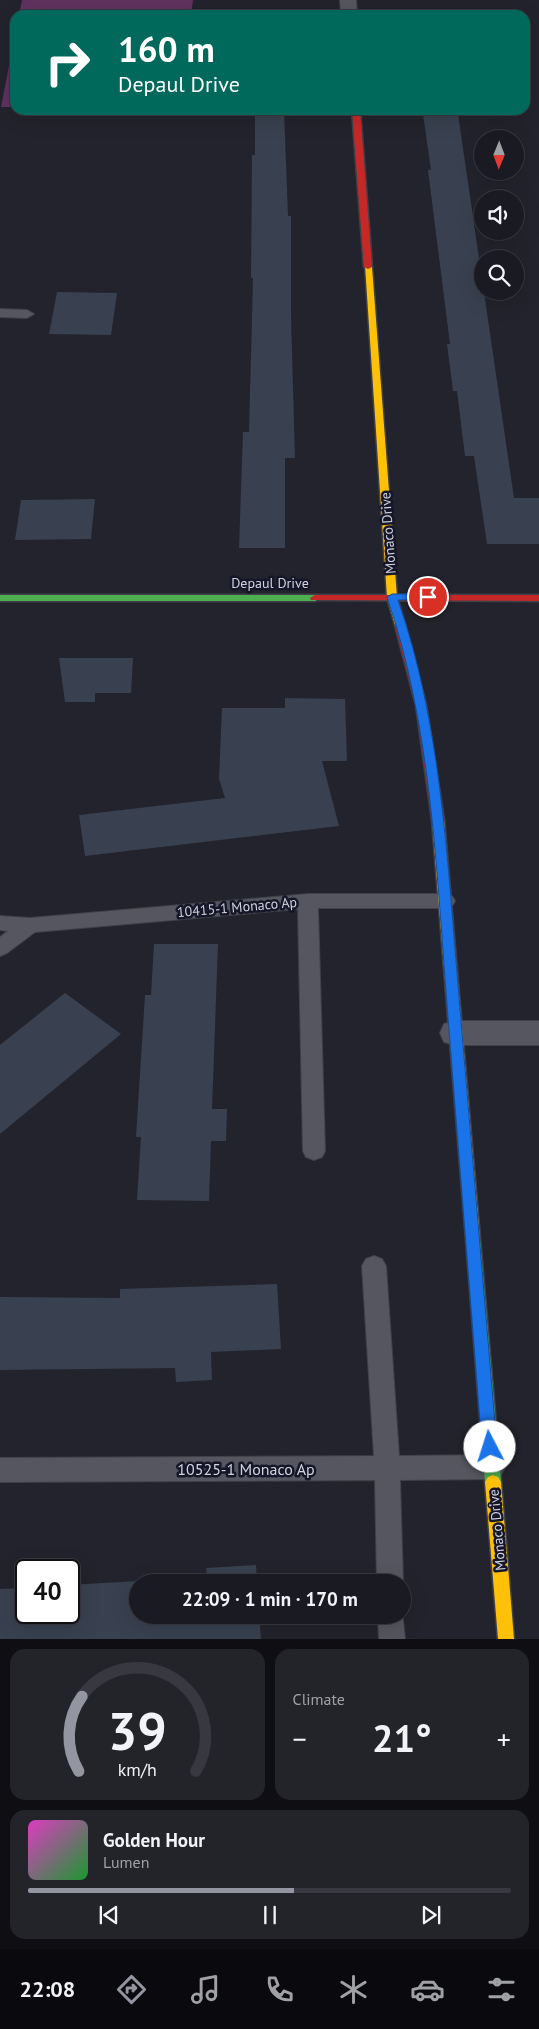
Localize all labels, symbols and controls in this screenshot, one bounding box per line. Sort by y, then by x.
text: 160 m [118,26,215,72]
icon: right [35,30,100,95]
text: Depaul Drive [118,70,240,98]
north arrow [474,130,524,180]
map controls [474,130,524,300]
button: sound [474,190,524,240]
button: search [474,250,524,300]
street label: Monaco Drive [376,492,400,574]
street label: Depaul Drive [231,574,309,592]
pin [407,576,449,618]
icon: arrive [414,583,442,611]
street label: 10415-1 Monaco Ap [176,893,298,921]
position arrow [463,1420,515,1472]
street label: 10525-1 Monaco Ap [177,1459,315,1479]
street label: Monaco Drive [484,1488,510,1572]
speed limit sign: 40 [15,1559,80,1624]
text: 22:09 · 1 min · 170 m [182,1587,358,1611]
text: Climate [293,1689,345,1709]
text: 39 [108,1697,167,1764]
text: 21° [372,1713,432,1762]
text: − [293,1720,307,1757]
text: + [497,1720,511,1757]
text: km/h [118,1758,157,1781]
text: Golden Hour [103,1828,205,1852]
text: Lumen [103,1852,149,1872]
icon: previous [95,1901,123,1929]
icon: pause [256,1901,284,1929]
icon: next [417,1901,445,1929]
icon: directions [114,1972,149,2007]
icon: music [188,1972,223,2007]
icon: phone [262,1972,297,2007]
icon: climate [336,1972,371,2007]
icon: car [410,1972,445,2007]
icon: filters [484,1972,519,2007]
text: 22:08 [20,1975,75,2003]

